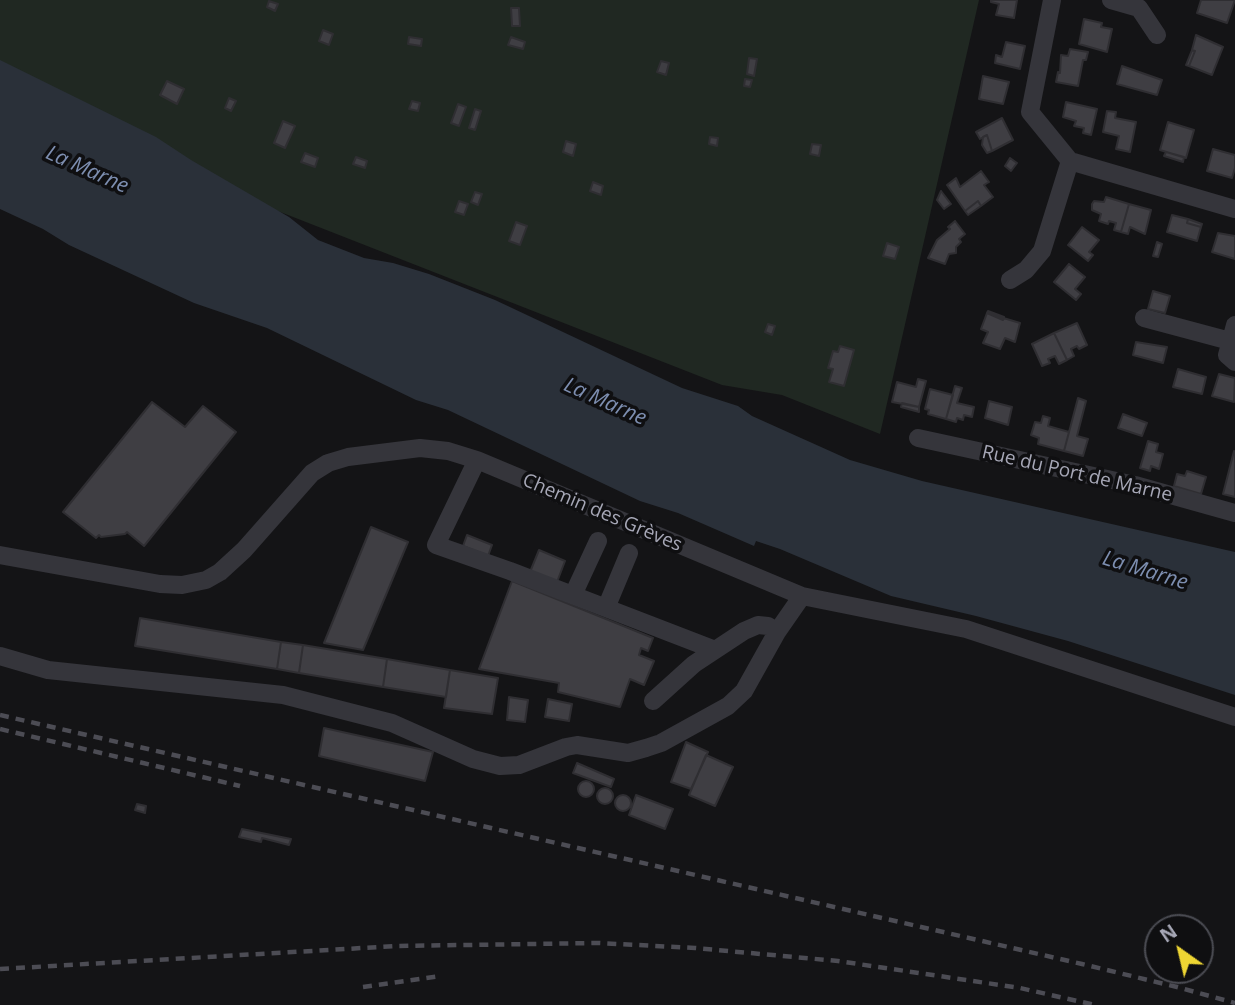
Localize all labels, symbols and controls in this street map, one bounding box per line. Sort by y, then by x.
water label: La Marne [42,141,132,199]
water label: La Marne [560,373,650,431]
street label: Rue du Port de Marne [980,441,1174,507]
street label: Chemin des Grèves [519,469,685,557]
water label: La Marne [1099,546,1191,596]
north arrow [1144,914,1214,984]
text: N [1155,918,1182,948]

